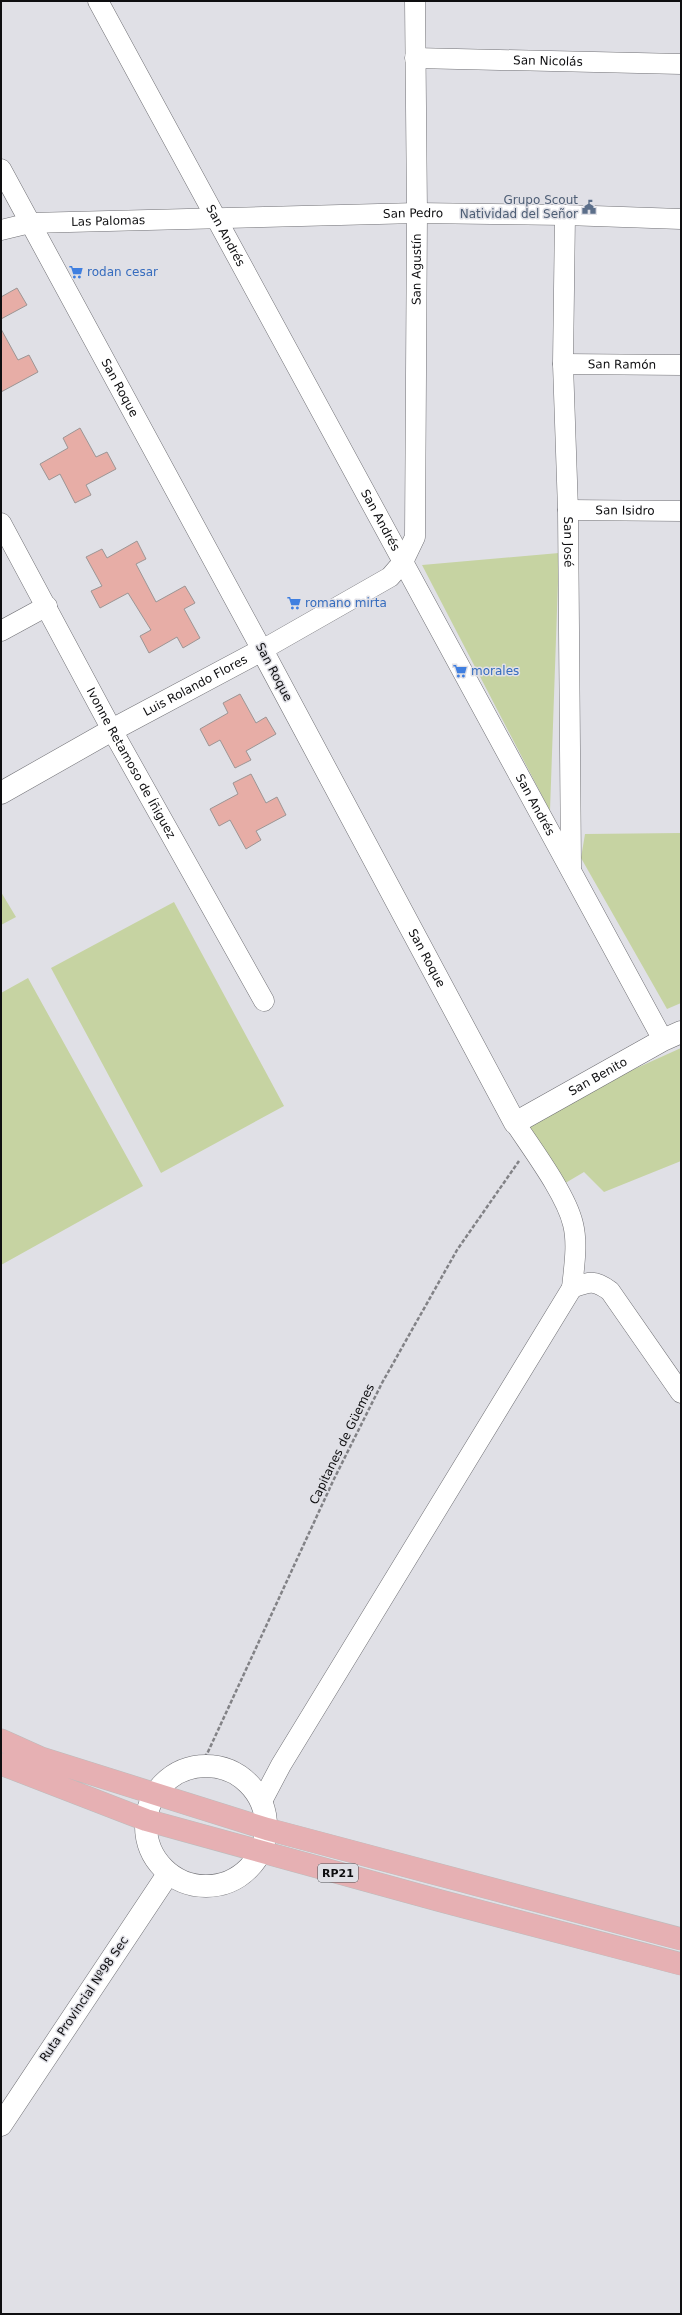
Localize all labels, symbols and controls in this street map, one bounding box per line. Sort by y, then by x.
street label: San Nicolás [513,53,583,69]
place label: Grupo Scout Natividad del Señor [460,193,578,221]
public building icon: Grupo Scout Natividad del Señor [581,199,597,215]
street label: San Andrés [203,202,248,269]
street label: San Pedro [383,206,443,221]
street label: Las Palomas [71,213,145,229]
street label: San Agustín [409,233,424,305]
supermarket icon: rodan cesar [68,264,84,280]
place label: rodan cesar [87,265,158,279]
street label: San Roque [98,356,141,419]
street label: San Ramón [588,357,656,372]
street label: San Andrés [358,487,403,554]
street label: San Isidro [595,503,655,518]
street label: San José [561,516,575,567]
supermarket icon: romano mirta [286,595,302,611]
place label: romano mirta [305,596,387,610]
street label: San Roque [253,640,295,704]
street label: Luis Rolando Flores [141,652,250,719]
supermarket icon: morales [452,663,468,679]
place label: morales [471,664,519,678]
street label: Ivonne Retamoso de Íñiguez [84,685,178,841]
street label: San Andrés [513,772,558,838]
street label: San Roque [405,926,448,990]
street label: San Benito [566,1055,630,1099]
street label: Capitanes de Güemes [307,1382,377,1506]
road number: RP21 [318,1864,358,1882]
street label: Ruta Provincial Nº98 Sec [37,1934,131,2064]

